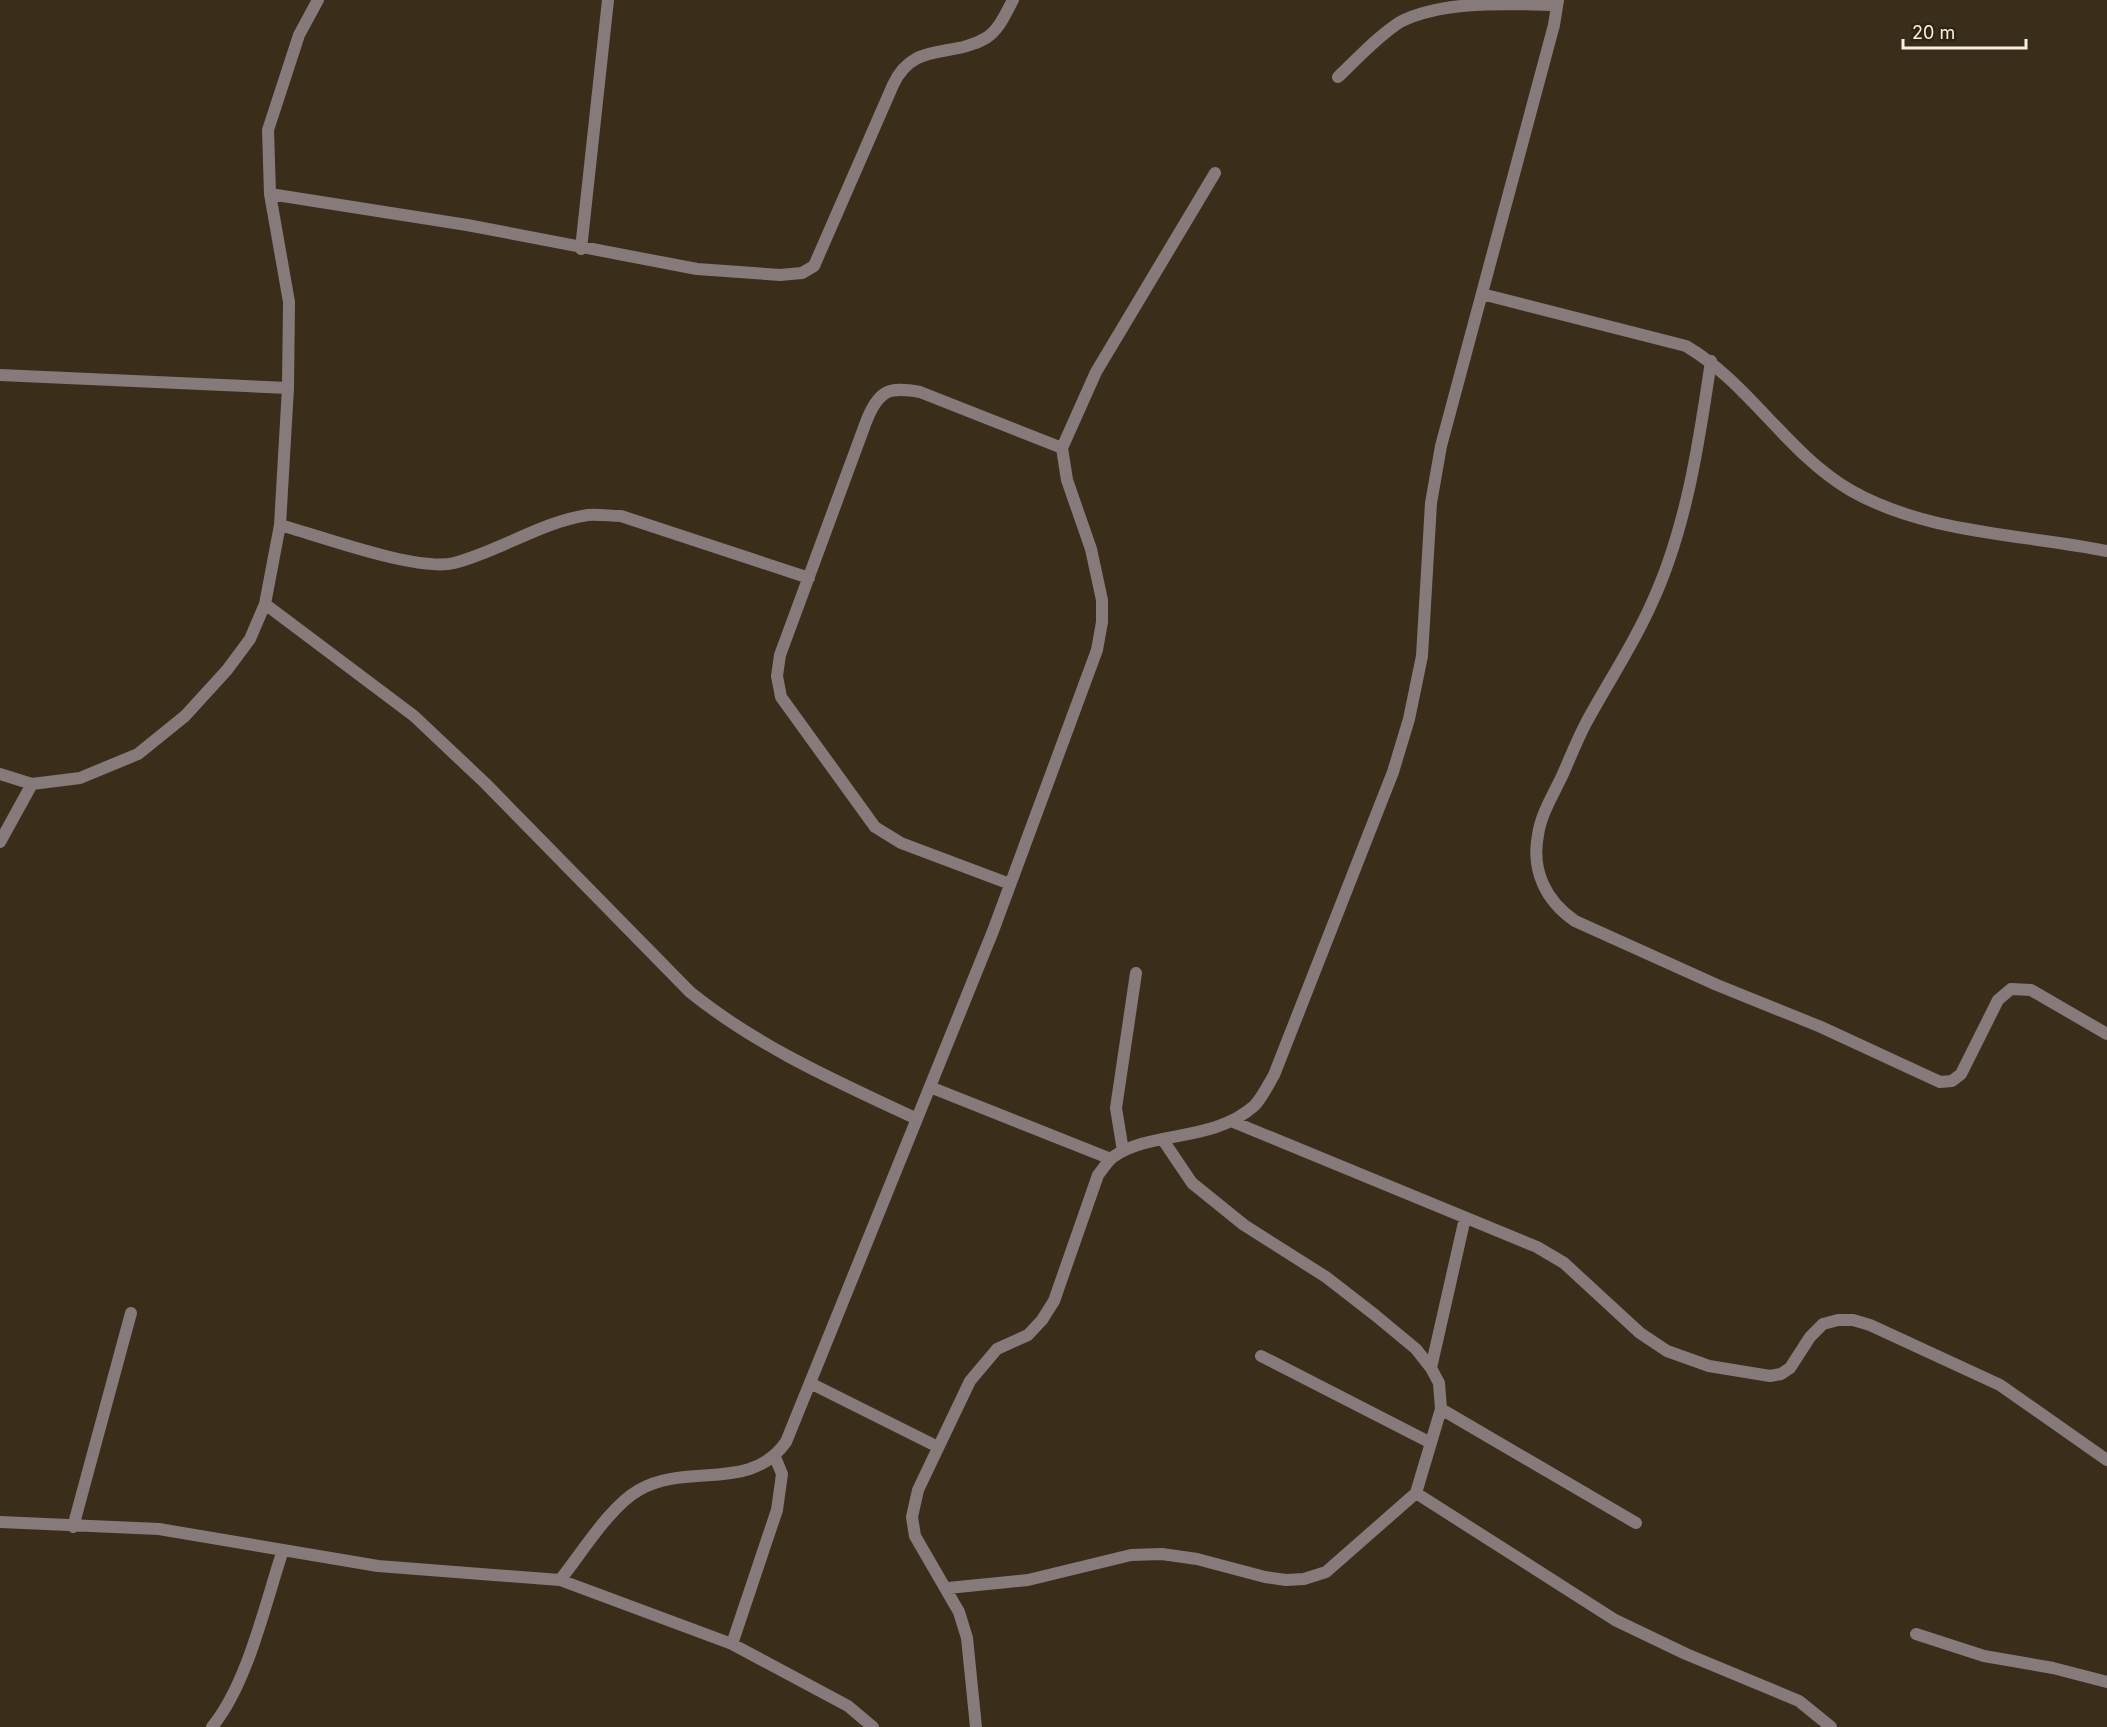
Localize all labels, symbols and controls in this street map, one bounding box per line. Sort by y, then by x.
scale bar [1903,12,2026,50]
text: 20 m [1912,22,1955,43]

